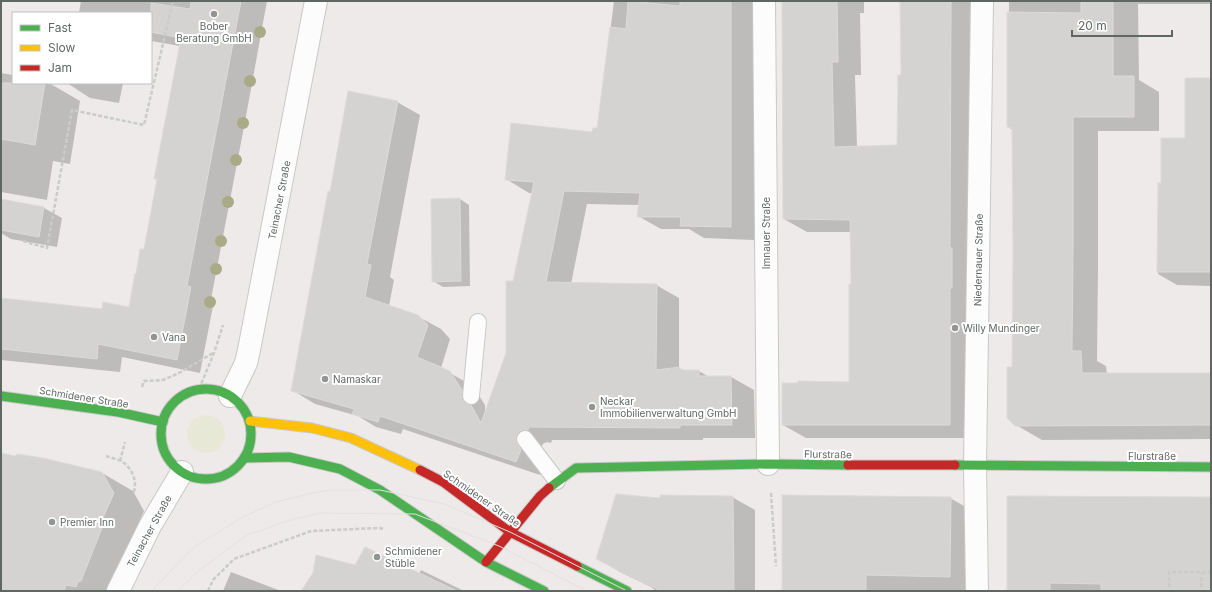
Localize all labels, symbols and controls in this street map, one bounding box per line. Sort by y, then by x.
marker: Bober Beratung GmbH [209,9,219,19]
legend [12,12,152,84]
scale bar [1072,12,1172,38]
text: 20 m [1078,18,1107,33]
text: Fast [48,20,72,35]
place label: Bober Beratung GmbH [176,20,252,44]
text: Slow [48,40,76,55]
text: Jam [48,60,72,75]
street label: Teinacher Straße [265,159,293,241]
street label: Imnauer Straße [760,197,772,269]
street label: Niedernauer Straße [971,213,985,306]
place label: Willy Mundinger [963,322,1040,334]
marker: Willy Mundinger [950,323,960,333]
place label: Vana [162,331,186,343]
marker: Vana [149,332,159,342]
place label: Namaskar [333,373,381,385]
marker: Namaskar [320,374,330,384]
street label: Schmidener Straße [38,384,130,410]
place label: Neckar Immobilienverwaltung GmbH [600,395,736,419]
marker: Neckar Immobilienverwaltung GmbH [587,402,597,412]
street label: Flurstraße [804,448,852,460]
street label: Flurstraße [1128,450,1176,462]
street label: Schmidener Straße [441,467,523,529]
street label: Teinacher Straße [124,493,174,569]
place label: Premier Inn [60,516,114,528]
marker: Premier Inn [47,517,57,527]
place label: Schmidener Stüble [385,545,442,569]
marker: Schmidener Stüble [372,552,382,562]

